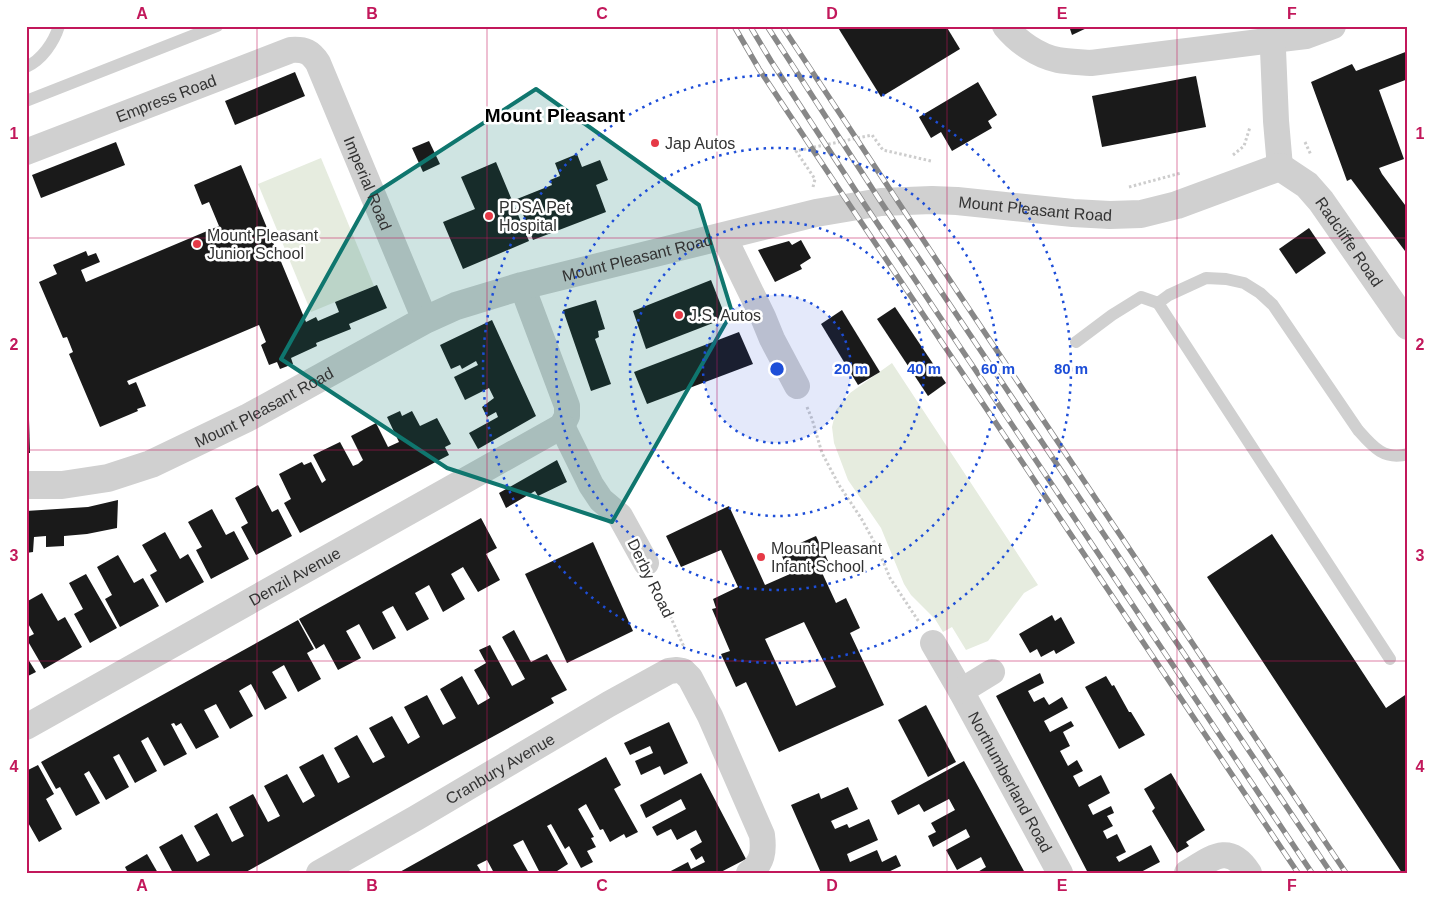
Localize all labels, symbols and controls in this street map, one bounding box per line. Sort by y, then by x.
text: A [136,5,148,22]
text: B [366,5,378,22]
text: C [596,5,608,22]
text: D [826,5,838,22]
text: E [1057,5,1068,22]
text: F [1287,5,1297,22]
street label: Empress Road [114,72,219,126]
district label: Mount Pleasant [485,105,626,126]
text: 1 [10,125,19,142]
text: 1 [1416,125,1425,142]
street label: Imperial Road [341,134,395,233]
place label: Jap Autos [665,135,735,152]
marker: Jap Autos [649,137,661,149]
street label: Mount Pleasant Road [958,193,1112,224]
street label: Radcliffe Road [1312,194,1386,290]
place label: PDSA Pet Hospital [499,199,571,234]
marker: PDSA Pet Hospital [483,210,495,222]
place label: Mount Pleasant Junior School [207,227,319,262]
street label: Mount Pleasant Road [560,231,714,285]
marker: Mount Pleasant Junior School [191,238,203,250]
place label: J.S. Autos [689,307,761,324]
marker: J.S. Autos [673,309,685,321]
text: 2 [10,336,19,353]
text: 2 [1416,336,1425,353]
centre of rings [768,360,786,378]
text: 20 m [834,360,868,377]
text: 40 m [907,360,941,377]
text: 60 m [981,360,1015,377]
text: 80 m [1054,360,1088,377]
street label: Mount Pleasant Road [192,364,336,451]
street label: Derby Road [624,536,677,620]
place label: Mount Pleasant Infant School [771,540,883,575]
street label: Denzil Avenue [246,544,344,609]
text: 3 [10,547,19,564]
text: 3 [1416,547,1425,564]
marker: Mount Pleasant Infant School [755,551,767,563]
street label: Northumberland Road [965,709,1055,855]
street label: Cranbury Avenue [443,730,558,808]
text: 4 [10,758,19,775]
text: 4 [1416,758,1425,775]
text: A [136,877,148,894]
text: B [366,877,378,894]
text: C [596,877,608,894]
text: D [826,877,838,894]
text: E [1057,877,1068,894]
text: F [1287,877,1297,894]

